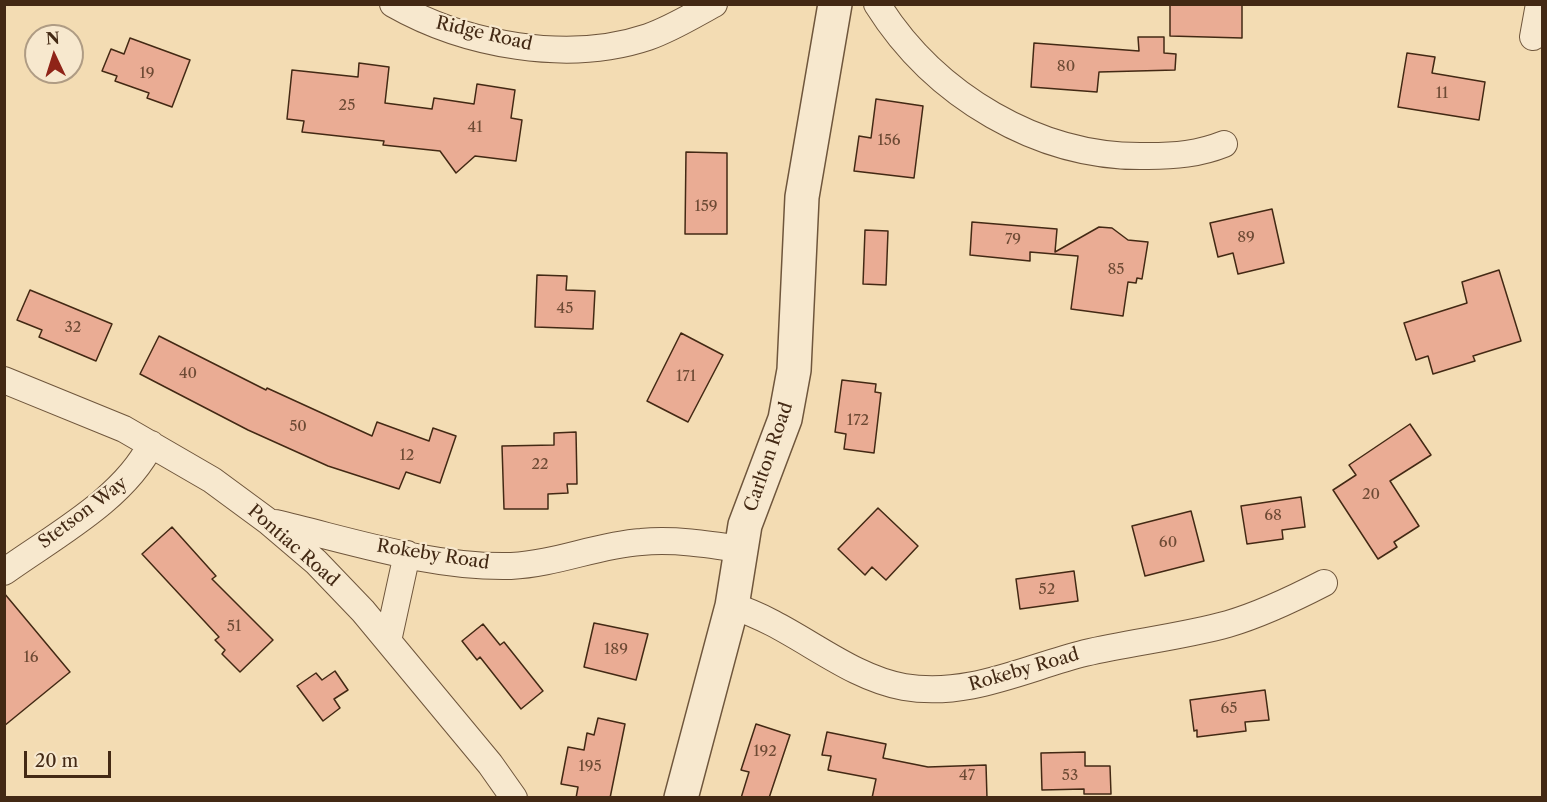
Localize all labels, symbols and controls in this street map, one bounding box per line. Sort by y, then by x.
street label: Ridge Road [434,12,534,56]
north arrow [24,24,84,84]
text: N [45,28,61,48]
house number: 80 [1057,58,1075,76]
house number: 19 [139,65,155,83]
house number: 11 [1436,85,1448,103]
house number: 25 [339,97,355,115]
house number: 41 [468,119,482,137]
house number: 156 [877,132,901,150]
house number: 159 [694,198,718,216]
house number: 89 [1237,229,1255,247]
house number: 79 [1005,231,1021,249]
house number: 85 [1107,261,1125,279]
house number: 45 [557,300,573,318]
house number: 32 [65,319,81,337]
house number: 40 [179,365,197,383]
house number: 171 [676,368,696,386]
street label: Carlton Road [740,399,798,515]
house number: 172 [847,412,869,430]
house number: 50 [289,418,307,436]
house number: 12 [400,447,414,465]
house number: 22 [531,456,549,474]
street label: Stetson Way [34,473,132,553]
house number: 20 [1362,486,1380,504]
street label: Pontiac Road [243,501,343,591]
house number: 68 [1264,507,1282,525]
house number: 60 [1159,534,1177,552]
street label: Rokeby Road [375,535,491,575]
house number: 52 [1039,581,1055,599]
house number: 51 [227,618,241,636]
house number: 189 [604,641,628,659]
street label: Rokeby Road [966,644,1082,696]
house number: 16 [23,649,39,667]
house number: 65 [1221,700,1237,718]
scale bar [27,739,114,777]
house number: 192 [753,743,777,761]
text: 20 m [35,750,78,772]
house number: 195 [578,758,602,776]
house number: 47 [959,767,975,785]
house number: 53 [1062,767,1078,785]

